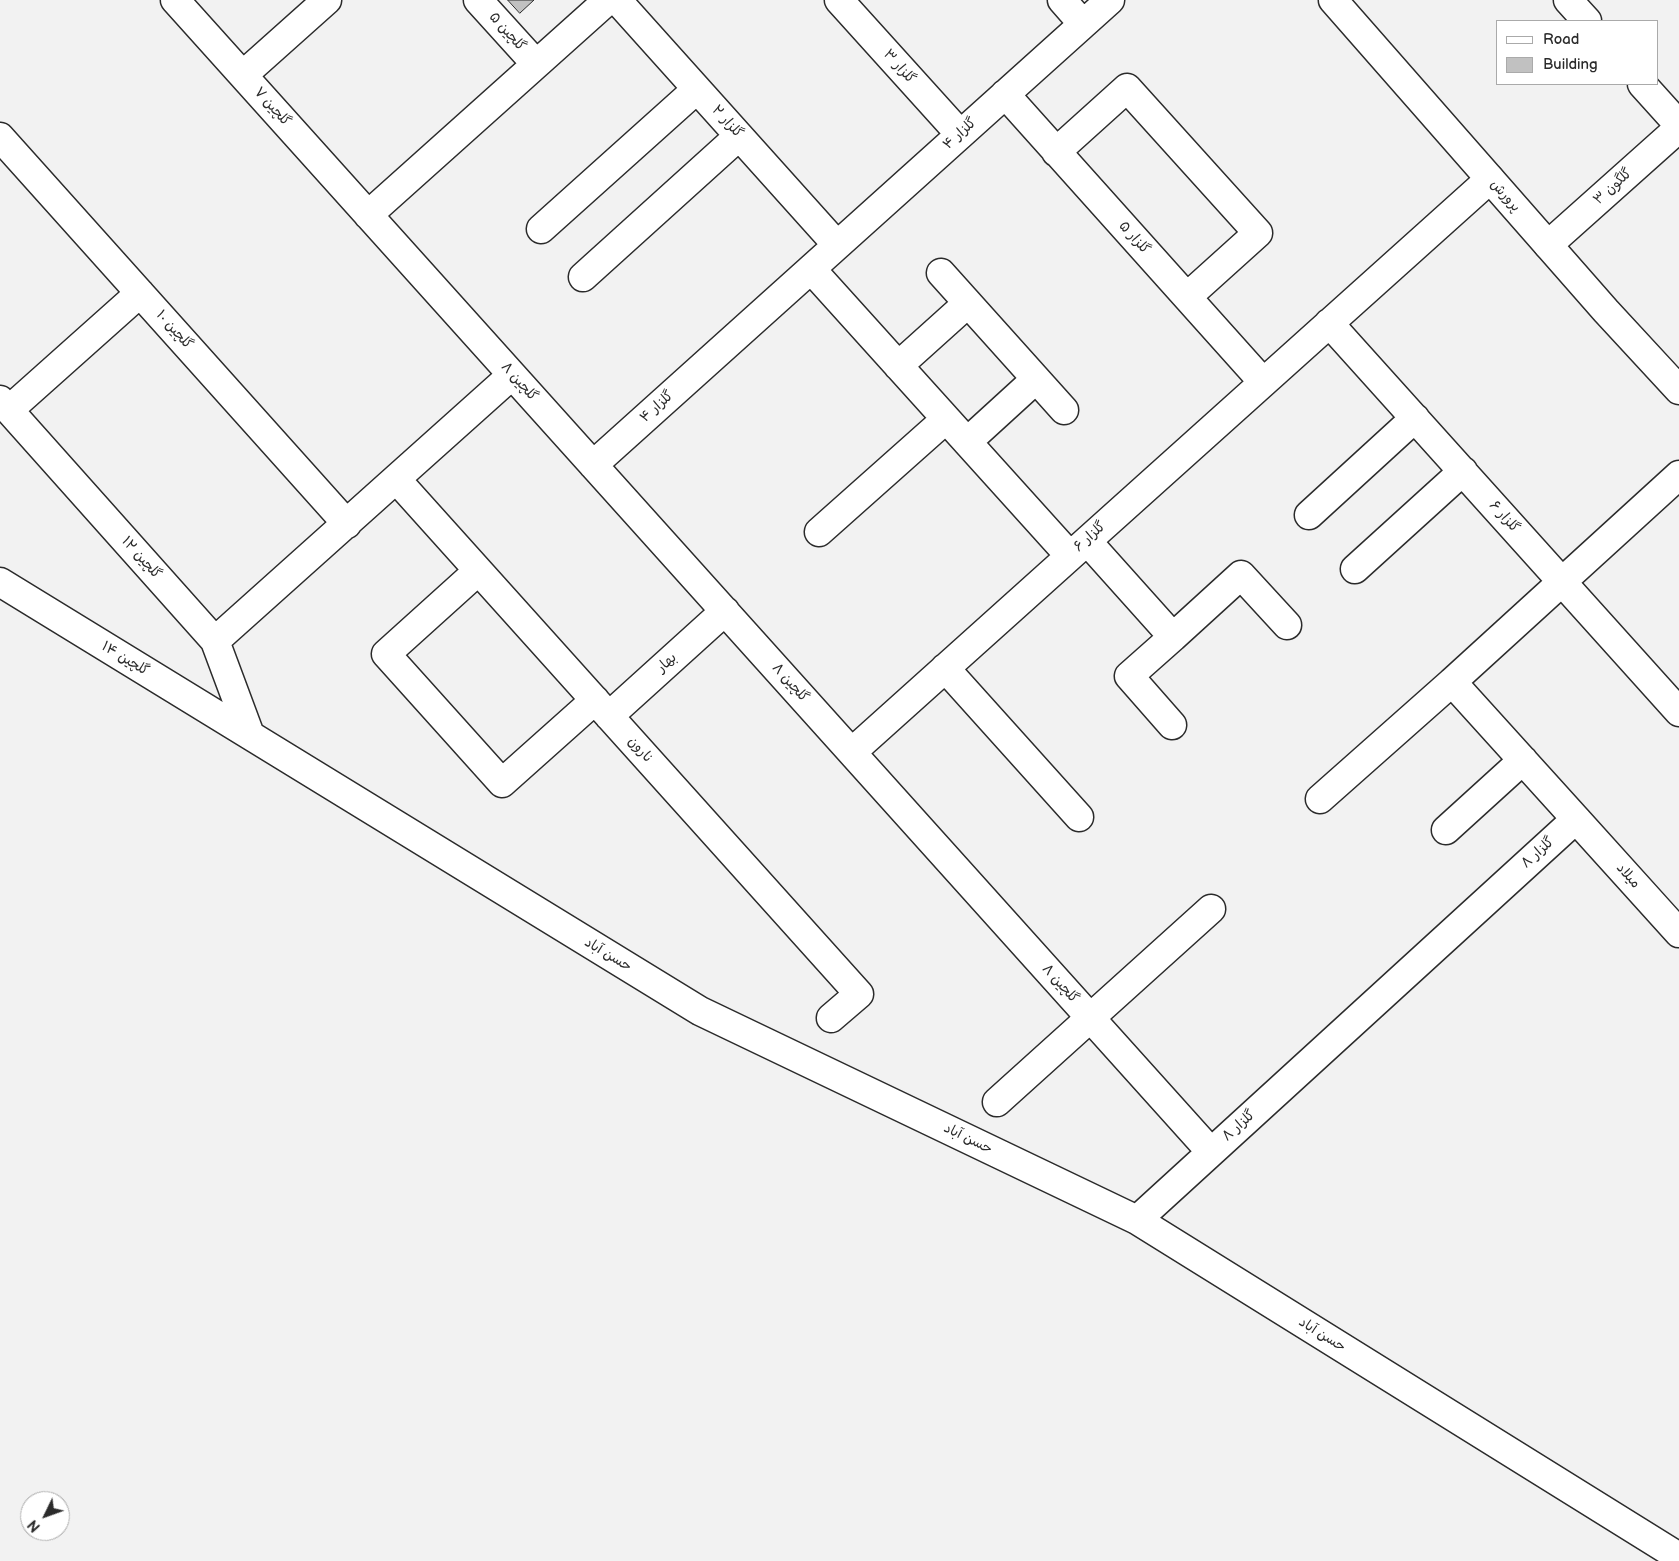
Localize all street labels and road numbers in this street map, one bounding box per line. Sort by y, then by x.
street label: گلچین ۵ [485,9,529,55]
street label: گلزار ۳ [879,46,919,88]
street label: گلچین ۷ [250,84,294,130]
street label: گلزار ۲ [708,102,746,142]
street label: گلزار ۴ [940,115,980,153]
street label: گلگون ۳ [1590,165,1636,209]
street label: پرورش [1486,176,1524,216]
street label: گلزار ۵ [1115,218,1153,258]
street label: گلچین ۱۰ [152,307,196,353]
street label: گلچین ۸ [497,359,541,405]
street label: گلزار ۴ [637,388,677,426]
street label: گلزار ۶ [1485,498,1523,536]
street label: گلزار ۶ [1071,518,1109,556]
street label: گلچین ۱۲ [118,533,164,583]
street label: گلچین ۱۴ [98,638,152,680]
street label: بهار [653,650,681,676]
street label: گلچین ۸ [768,660,812,706]
street label: نارون [624,733,656,767]
street label: گلزار ۸ [1518,834,1558,872]
street label: میلاد [1612,860,1644,892]
street label: حسن آباد [581,934,635,976]
street label: گلچین ۸ [1038,961,1082,1007]
street label: گلزار ۸ [1219,1107,1259,1145]
street label: حسن آباد [941,1120,995,1158]
street label: حسن آباد [1295,1314,1349,1356]

